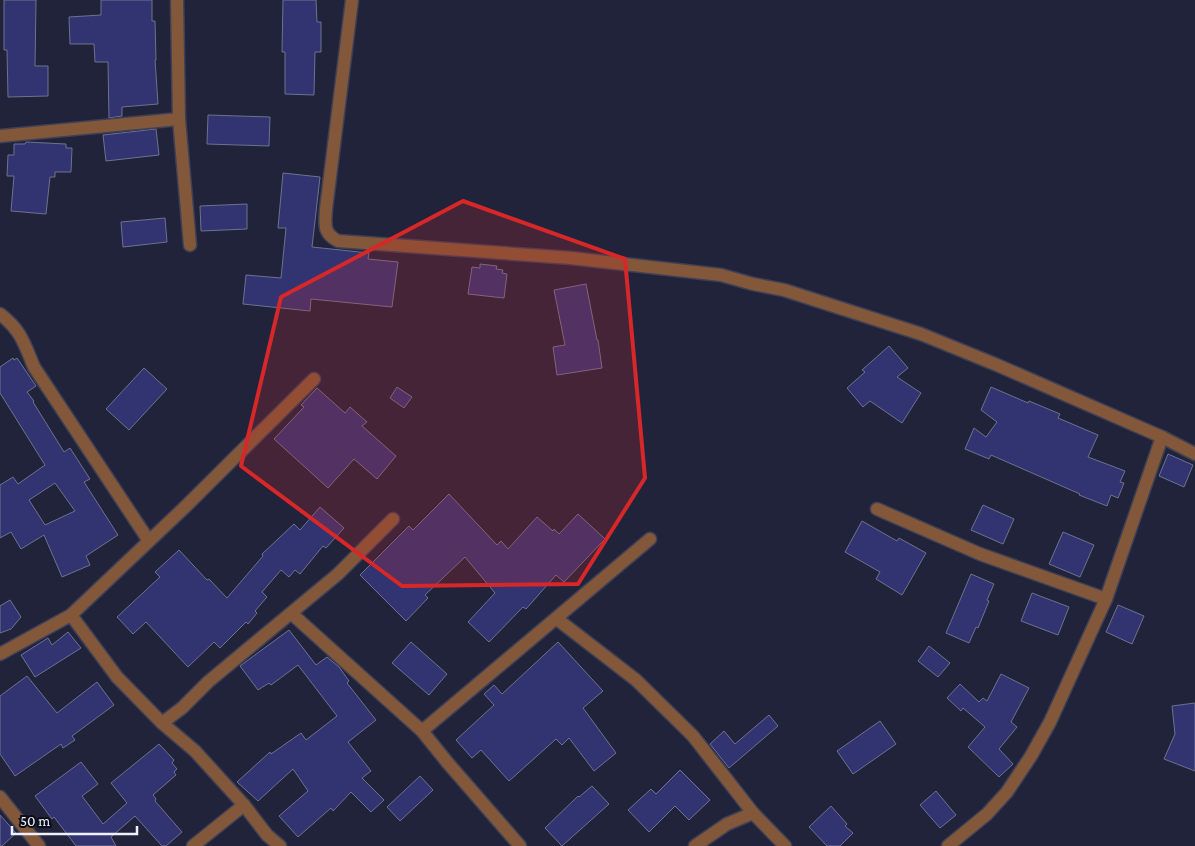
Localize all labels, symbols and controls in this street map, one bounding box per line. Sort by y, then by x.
scale bar [12,804,138,836]
text: 50 m [20,813,50,829]

